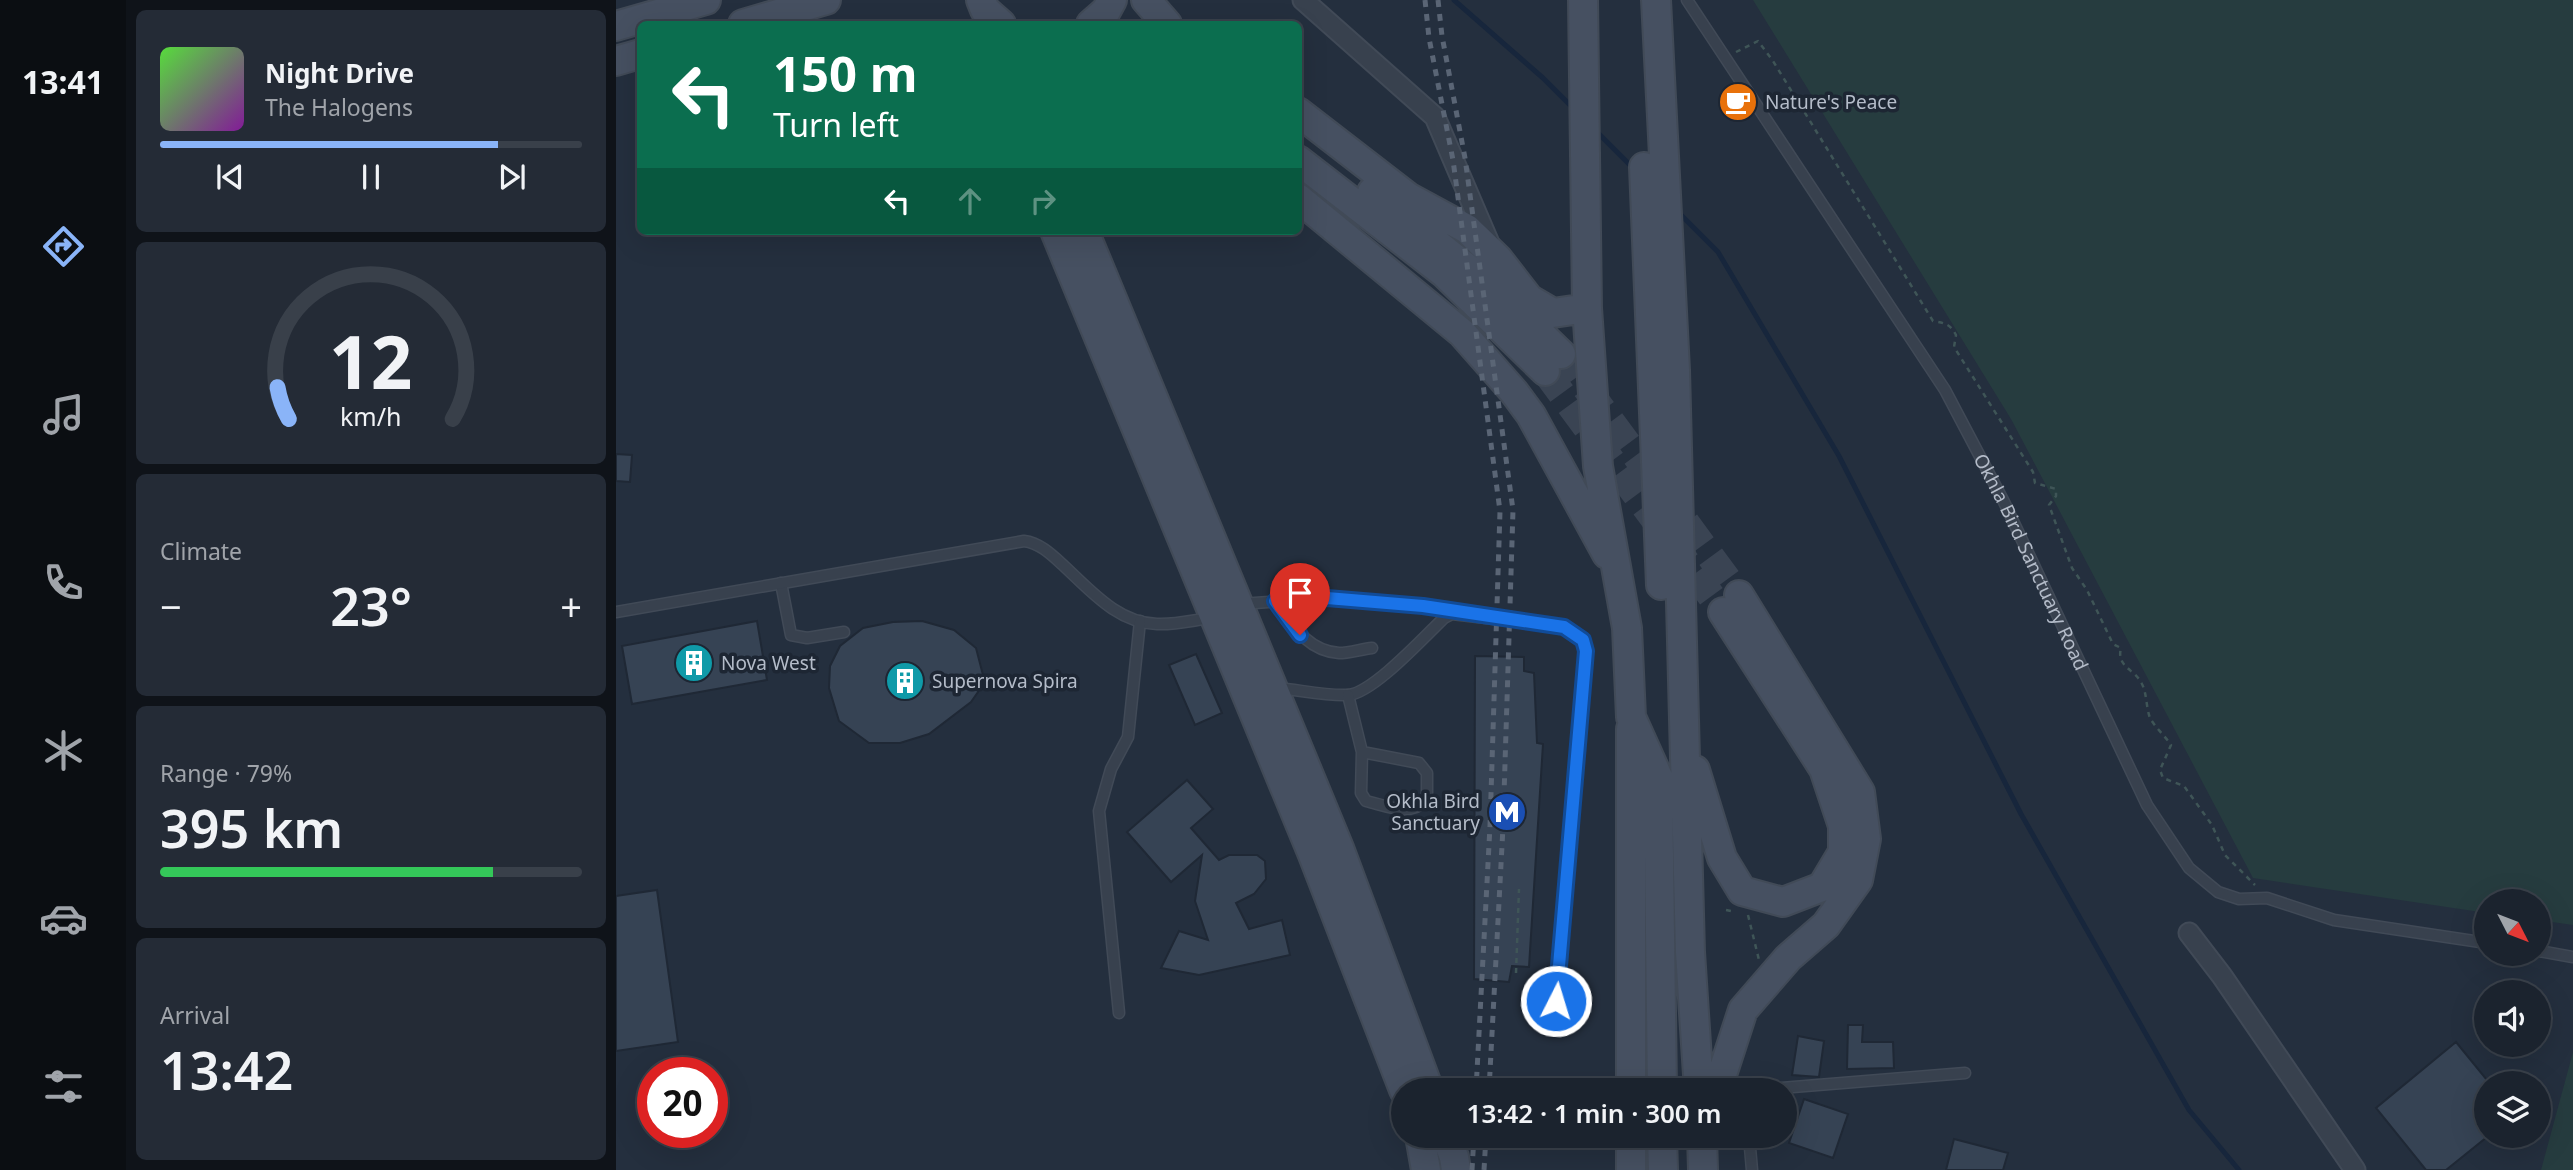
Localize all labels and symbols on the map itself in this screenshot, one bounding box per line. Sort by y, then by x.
cafe icon: Nature's Peace [1717,81,1759,123]
place label: Nature's Peace [1765,89,1897,115]
street label: Okhla Bird Sanctuary Road [1968,449,2095,675]
pin [1270,563,1330,635]
building icon: Nova West [673,642,715,684]
place label: Nova West [721,650,816,676]
building icon: Supernova Spira [884,660,926,702]
place label: Supernova Spira [932,668,1078,694]
place label: Okhla Bird Sanctuary [1386,788,1480,836]
metro station icon: Okhla Bird Sanctuary [1486,791,1528,833]
north arrow [2474,889,2552,966]
position arrow [1519,964,1593,1038]
speed limit sign: 20 [637,1057,728,1148]

